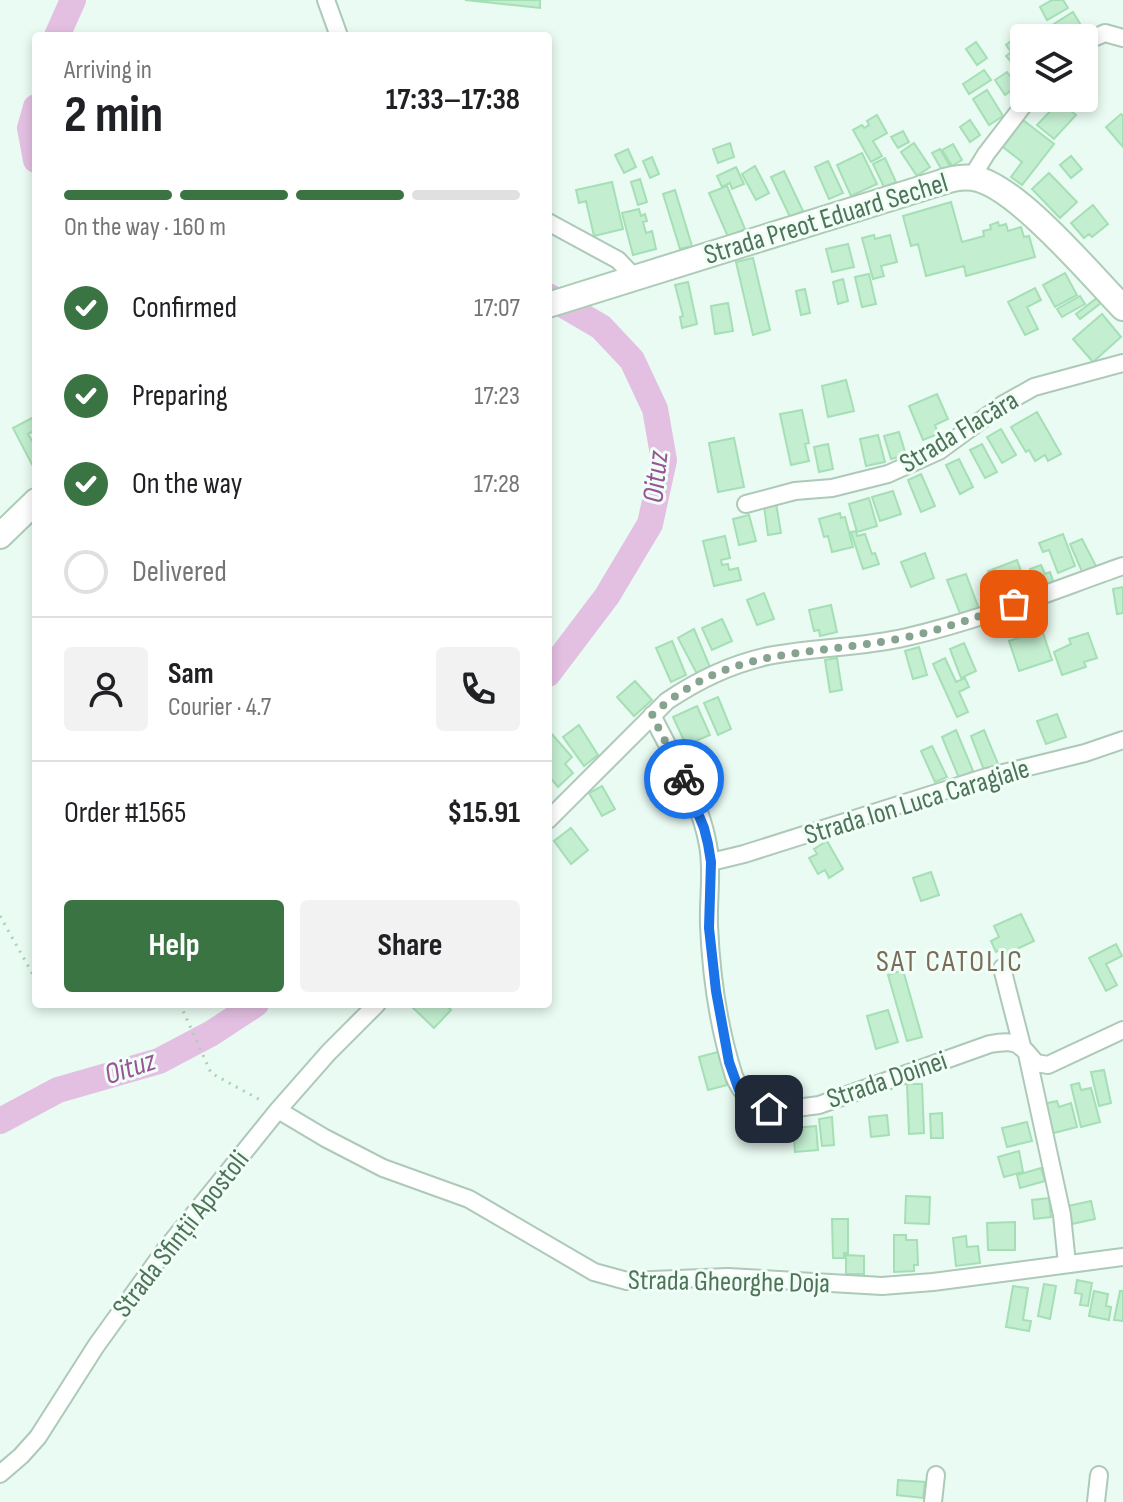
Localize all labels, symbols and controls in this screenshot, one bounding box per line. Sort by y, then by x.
map controls [1010,24,1098,112]
button: layers [1010,24,1098,112]
text: Arriving in [64,55,152,86]
text: 17:33–17:38 [386,82,520,118]
text: 2 min [64,84,163,147]
street label: Strada Preot Eduard Sechel [700,166,952,272]
text: On the way · 160 m [64,212,226,243]
icon: check [64,286,108,330]
text: Confirmed [132,290,237,326]
text: 17:07 [474,293,520,324]
icon: check [64,374,108,418]
text: Preparing [132,378,228,414]
text: 17:23 [474,381,520,412]
street label: Strada Flacăra [894,384,1024,480]
water label: Oituz [635,448,677,505]
icon: check [64,462,108,506]
text: On the way [132,466,242,502]
text: 17:28 [474,469,520,500]
text: Delivered [132,554,227,590]
pin [980,570,1048,638]
icon: bag [992,582,1036,626]
button: person [64,647,148,731]
button: phone [436,647,520,731]
text: Sam [168,656,214,692]
text: Courier · 4.7 [168,692,271,723]
courier [644,739,724,819]
street label: Strada Ion Luca Caragiale [801,752,1033,852]
icon: bike [662,757,706,801]
text: Order #1565 [64,795,186,831]
text: $15.91 [447,795,520,831]
button: Help [64,900,284,992]
button: Share [300,900,520,992]
district label: SAT CATOLIC [876,944,1024,980]
water label: Oituz [100,1042,162,1093]
street label: Strada Doinei [823,1044,951,1116]
pin [735,1075,803,1143]
icon: home [747,1087,791,1131]
street label: Strada Sfinții Apostoli [106,1144,256,1324]
street label: Strada Gheorghe Doja [628,1264,830,1300]

